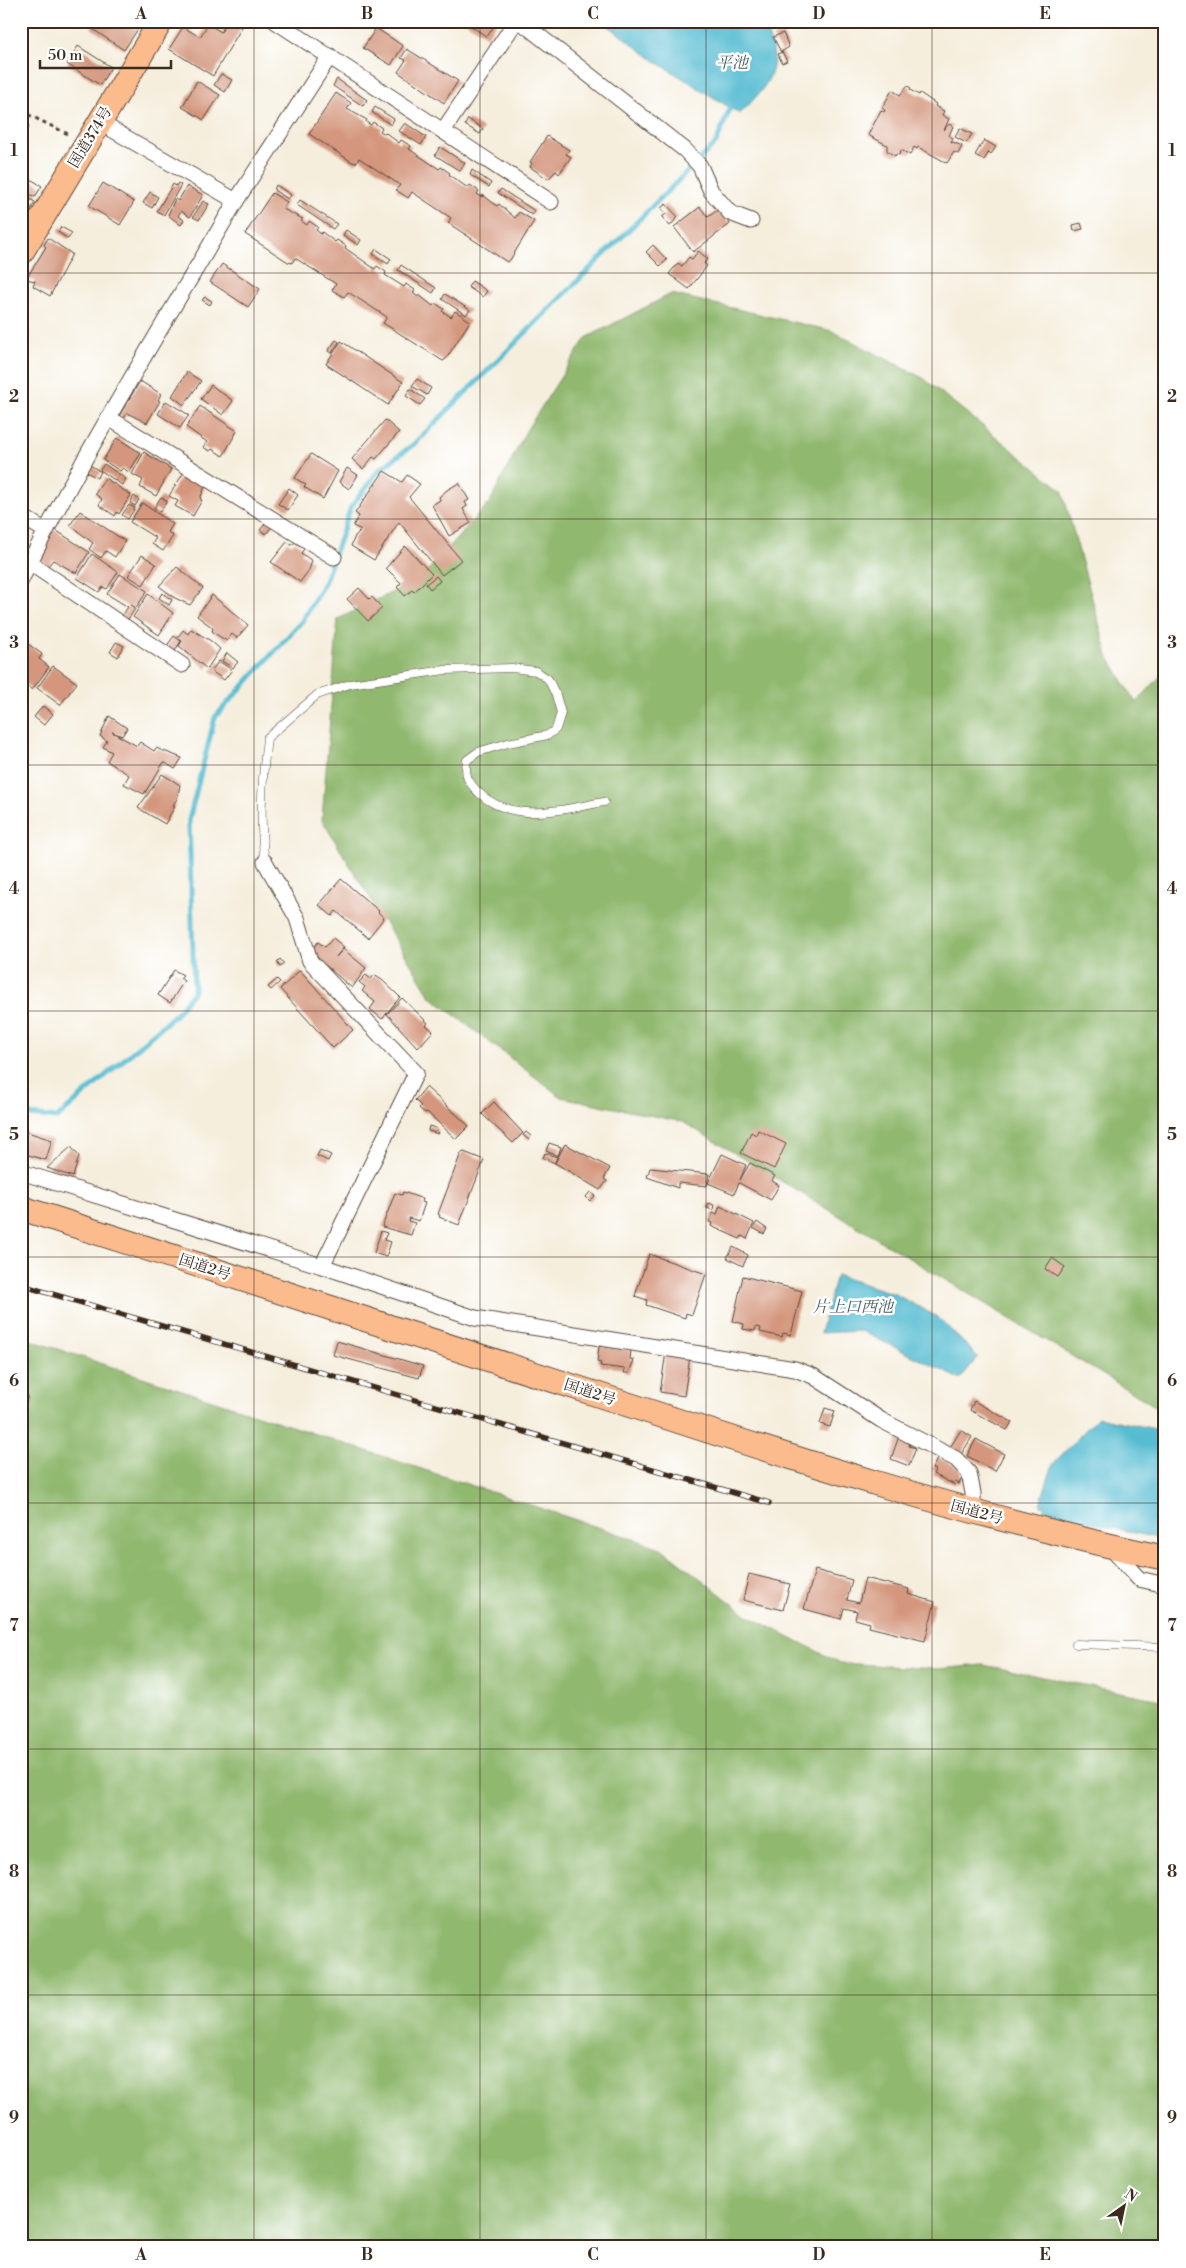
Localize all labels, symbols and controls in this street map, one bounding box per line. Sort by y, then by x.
text: A [134,4,147,24]
text: B [361,4,373,24]
text: C [587,4,599,24]
text: D [813,4,826,24]
text: E [1039,4,1051,24]
scale bar [40,38,171,70]
text: 50 m [48,46,82,65]
water label: 平池 [716,53,750,73]
street label: 国道374号 [65,103,116,172]
text: 1 [10,141,18,161]
text: 1 [1168,141,1176,161]
text: 2 [9,387,19,407]
text: 2 [1167,387,1177,407]
text: 3 [9,633,19,653]
text: 3 [1167,633,1177,653]
text: 4 [9,879,20,899]
text: 4 [1167,879,1178,899]
text: 5 [9,1125,19,1145]
text: 5 [1167,1125,1177,1145]
street label: 国道2号 [176,1250,233,1285]
water label: 片上口西池 [813,1297,895,1317]
text: 6 [9,1371,19,1391]
text: 6 [1167,1371,1177,1391]
street label: 国道2号 [561,1375,618,1410]
street label: 国道2号 [949,1496,1005,1529]
text: 7 [9,1616,19,1636]
text: 7 [1167,1616,1177,1636]
text: 8 [9,1862,19,1882]
text: 8 [1167,1862,1177,1882]
text: 9 [9,2108,19,2128]
text: 9 [1167,2108,1177,2128]
north arrow [1098,2180,1148,2230]
text: N [1121,2185,1140,2207]
text: A [134,2245,147,2265]
text: B [361,2245,373,2265]
text: C [587,2245,599,2265]
text: D [813,2245,826,2265]
text: E [1039,2245,1051,2265]

